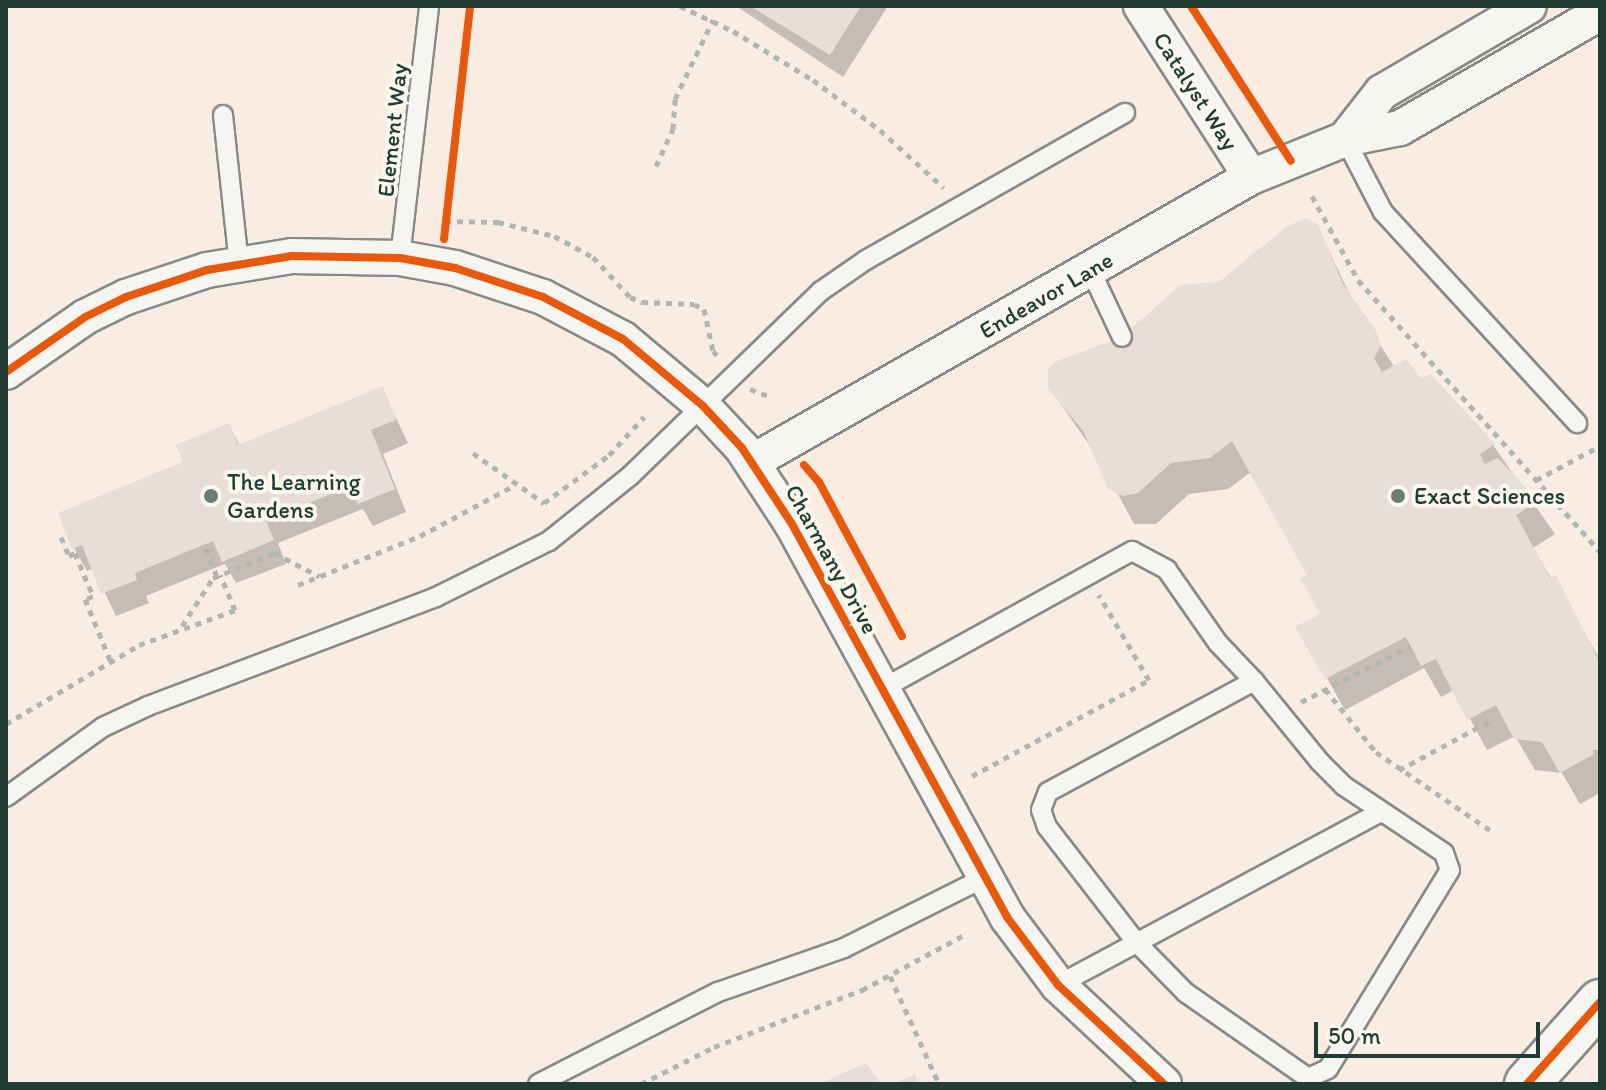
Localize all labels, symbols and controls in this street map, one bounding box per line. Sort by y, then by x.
street label: Catalyst Way [1147,27,1245,155]
street label: Element Way [371,62,413,198]
street label: Endeavor Lane [974,245,1118,345]
place label: The Learning Gardens [227,468,360,524]
street label: Charmany Drive [779,479,885,639]
place label: Exact Sciences [1414,482,1565,510]
marker: The Learning Gardens [202,487,220,505]
marker: Exact Sciences [1389,487,1407,505]
scale bar [1318,1006,1544,1056]
text: 50 m [1328,1021,1381,1050]

